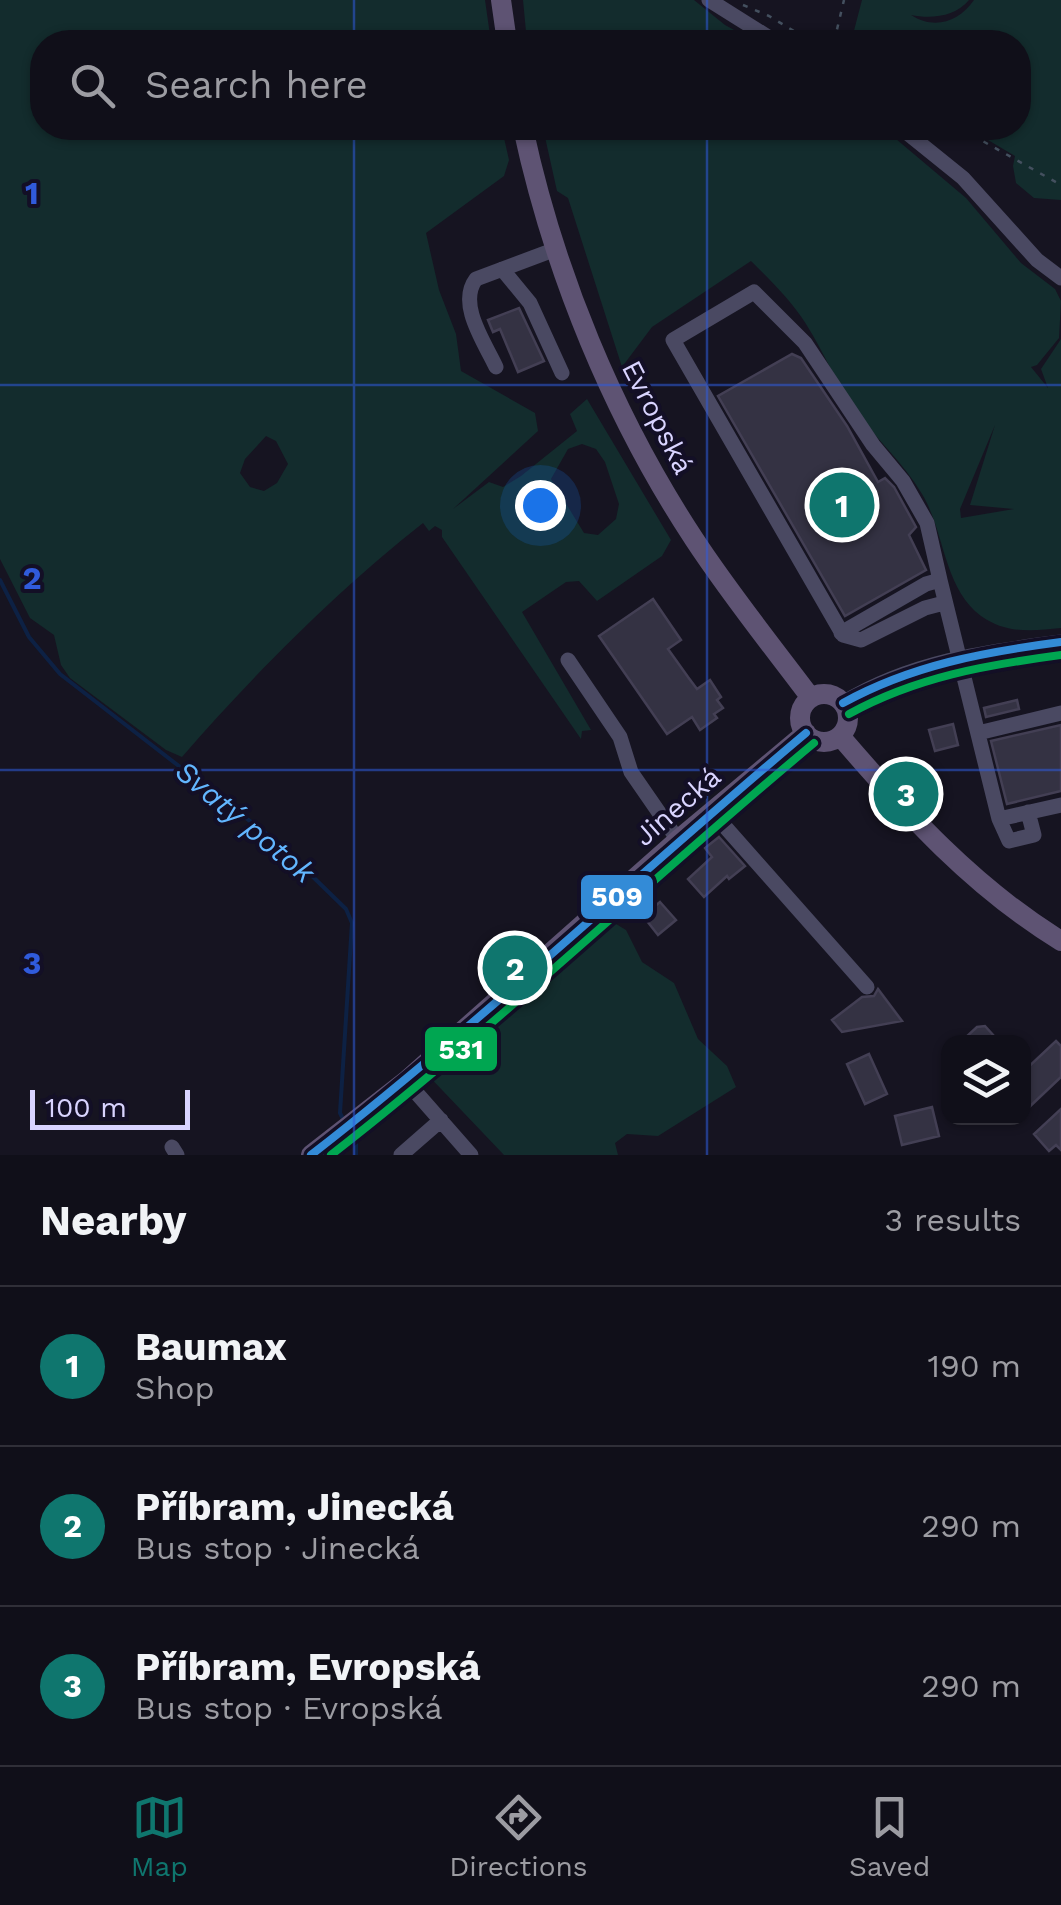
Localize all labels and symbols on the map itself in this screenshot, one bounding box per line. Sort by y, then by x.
text: 1 [25,174,39,212]
street label: Evropská [615,355,700,480]
pin: 1 [810,468,874,542]
your location [515,480,566,531]
text: 2 [22,559,42,597]
water label: Svatý potok [168,753,323,891]
pin: 3 [874,756,938,832]
street label: Jinecká [627,760,727,853]
line badge: 509 [579,873,655,921]
text: 509 [591,880,643,913]
pin: 2 [482,930,548,1006]
text: 3 [23,944,41,982]
line badge: 531 [423,1025,499,1073]
text: 531 [439,1033,484,1066]
scale bar [30,1085,190,1130]

